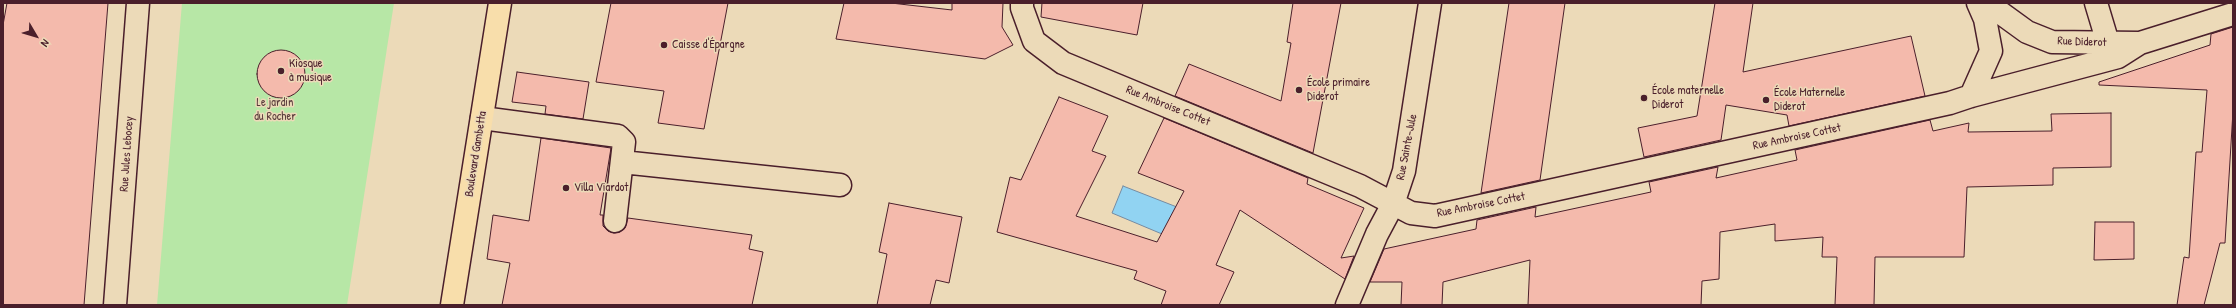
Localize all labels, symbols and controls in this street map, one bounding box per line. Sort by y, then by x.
north arrow [16,16,56,56]
street label: Rue Diderot [2057,34,2107,50]
text: N [38,37,53,50]
place label: Caisse d'Épargne [672,38,745,52]
marker: Caisse d'Épargne [659,40,669,50]
place label: Kiosque à musique [289,57,332,85]
marker: Kiosque à musique [276,66,286,76]
place label: École primaire Diderot [1307,76,1370,104]
street label: Rue Ambroise Cottet [1124,83,1212,129]
place label: École maternelle Diderot [1652,84,1724,112]
marker: École primaire Diderot [1294,85,1304,95]
place label: École Maternelle Diderot [1774,86,1845,114]
marker: École maternelle Diderot [1639,93,1649,103]
marker: École Maternelle Diderot [1761,95,1771,105]
park label: Le jardin du Rocher [254,96,296,124]
street label: Boulevard Gambetta [462,110,490,198]
street label: Rue Sainte-Jule [1394,113,1420,181]
street label: Rue Jules Lebocey [117,116,137,192]
street label: Rue Ambroise Cottet [1752,121,1842,153]
place label: Villa Viardot [574,181,628,195]
marker: Villa Viardot [561,183,571,193]
street label: Rue Ambroise Cottet [1436,189,1526,221]

